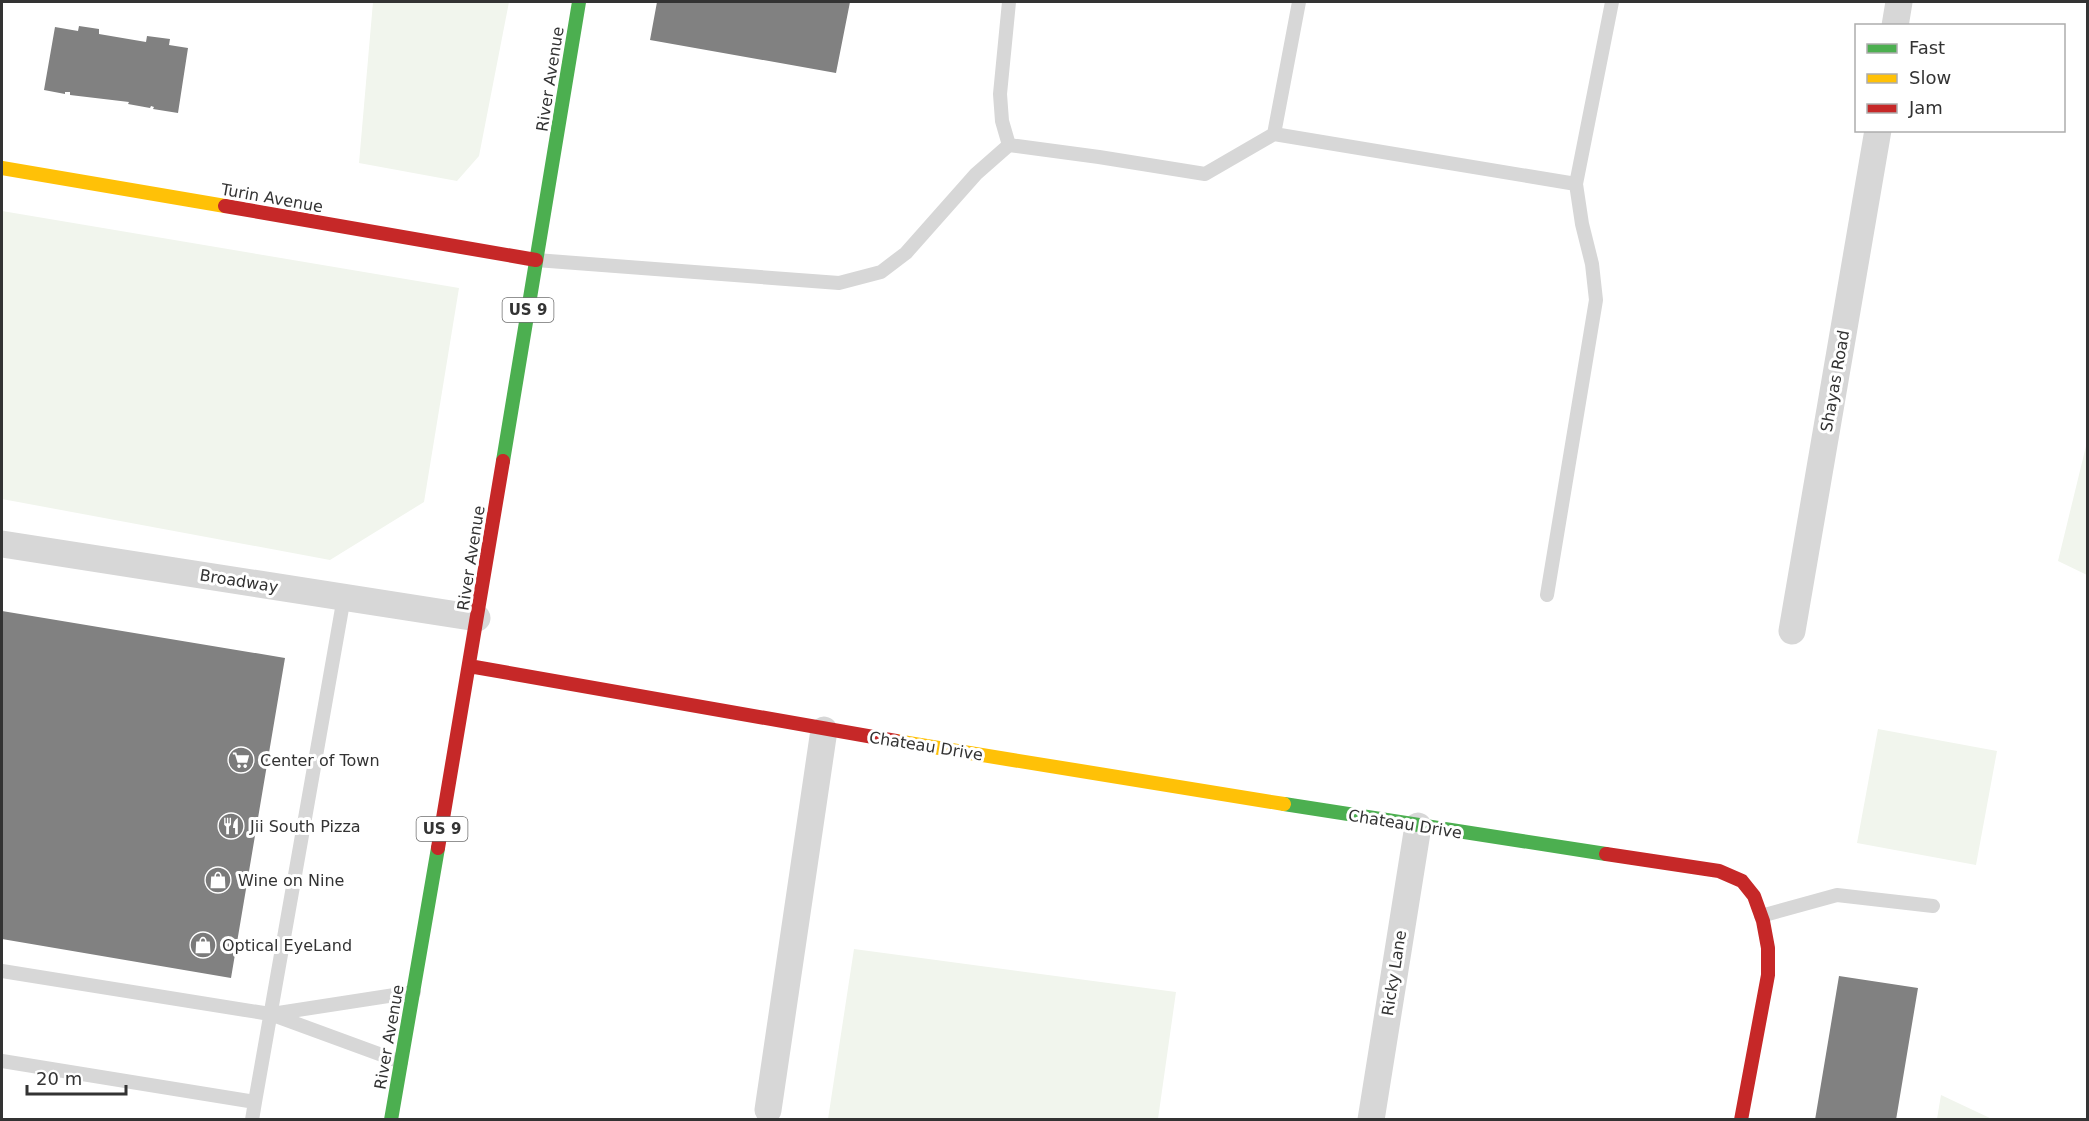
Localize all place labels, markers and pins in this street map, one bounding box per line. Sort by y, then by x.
supermarket icon: Center of Town [226,745,256,775]
place label: Center of Town [260,751,380,770]
restaurant icon: Jii South Pizza [216,811,246,841]
place label: Jii South Pizza [249,817,361,836]
shop icon: Wine on Nine [203,865,233,895]
place label: Wine on Nine [238,871,344,890]
shop icon: Optical EyeLand [188,930,218,960]
place label: Optical EyeLand [222,936,352,955]

